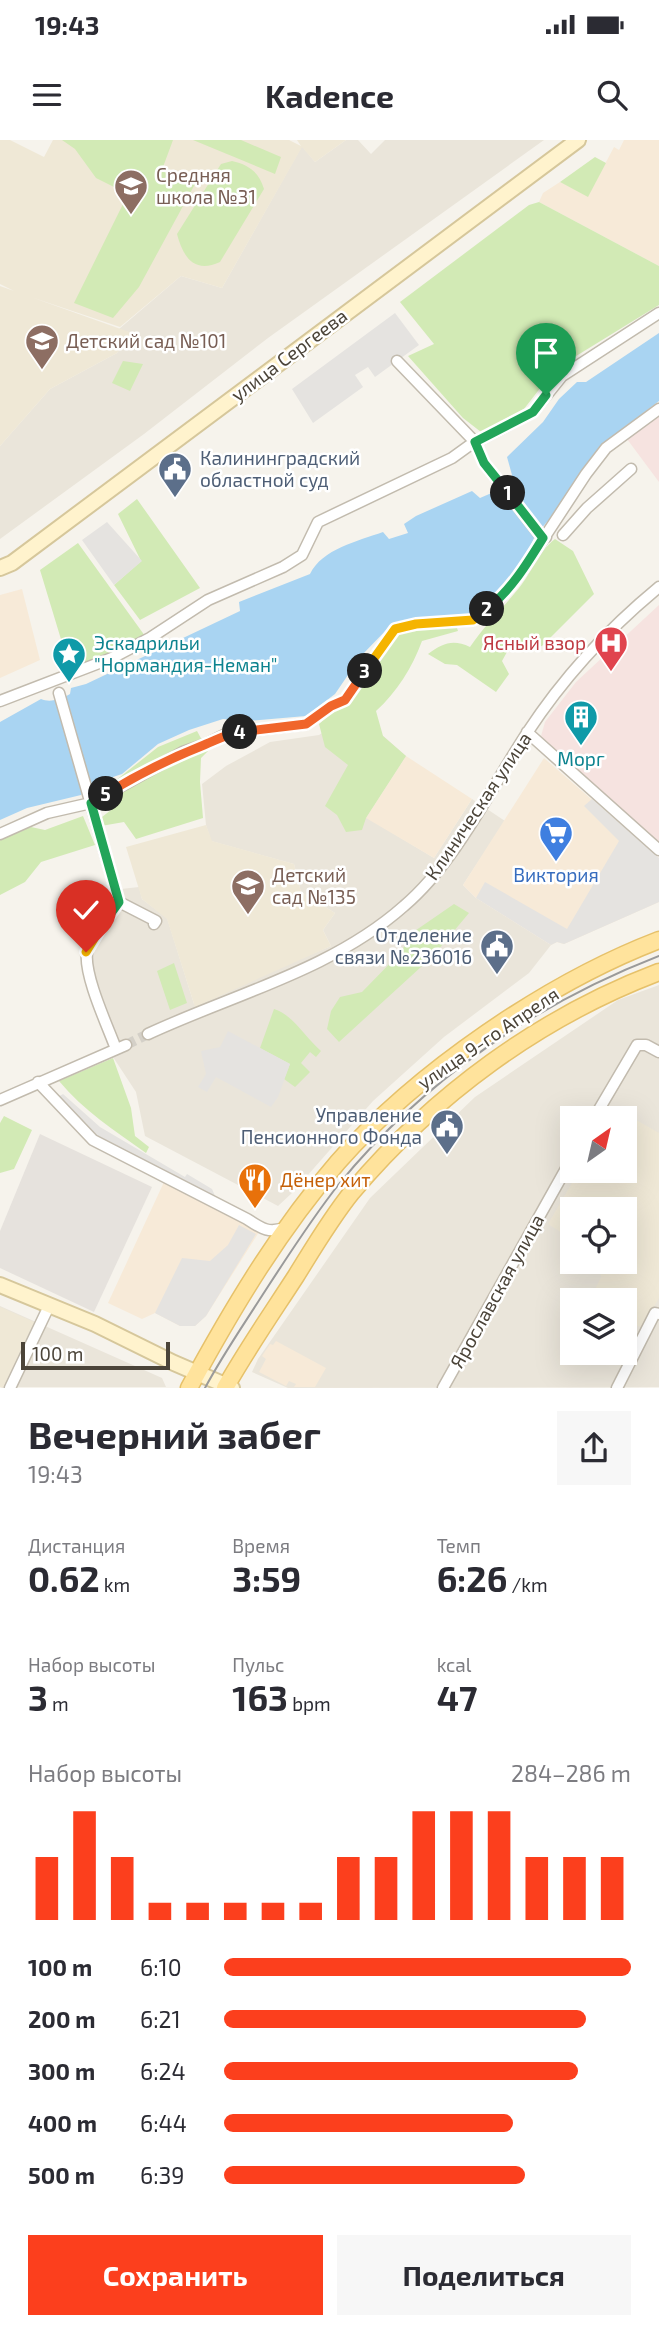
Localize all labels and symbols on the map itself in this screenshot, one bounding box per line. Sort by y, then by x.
place label: Средняя школа №31 [156,163,256,208]
school or university icon: Средняя школа №31 [112,167,150,216]
street label: улица Сергеева [226,303,352,407]
school or university icon: Детский сад №101 [23,322,61,371]
pin [516,323,576,395]
place label: Детский сад №101 [66,329,226,352]
place label: Калининградский областной суд [200,446,360,492]
public building icon: Калининградский областной суд [156,450,194,499]
pin: 1 [490,476,526,510]
pin: 2 [470,592,504,626]
hospital icon: Ясный взор [592,624,630,673]
place label: Эскадрильи "Нормандия-Неман" [94,631,277,676]
place label: Ясный взор [483,631,586,654]
place icon: Эскадрильи "Нормандия-Неман" [50,635,88,684]
pin: 3 [348,654,382,688]
building icon: Морг [562,698,600,747]
pin: 4 [222,714,258,750]
street label: Клиническая улица [420,727,536,885]
place label: Морг [557,747,605,770]
pin: 5 [88,776,124,812]
supermarket icon: Виктория [537,814,575,863]
place label: Детский сад №135 [272,863,356,908]
place label: Виктория [513,863,599,886]
school or university icon: Детский сад №135 [229,867,267,916]
pin [56,880,116,952]
place label: Отделение связи №236016 [335,923,472,968]
public building icon: Отделение связи №236016 [478,927,516,976]
street label: улица 9-го Апреля [413,982,563,1094]
place label: Управление Пенсионного Фонда [241,1103,422,1148]
north arrow [560,1106,637,1183]
public building icon: Управление Пенсионного Фонда [428,1107,466,1156]
restaurant icon: Дёнер хит [236,1161,274,1210]
place label: Дёнер хит [280,1168,371,1191]
street label: Ярославская улица [445,1210,549,1372]
scale bar [21,1338,170,1370]

